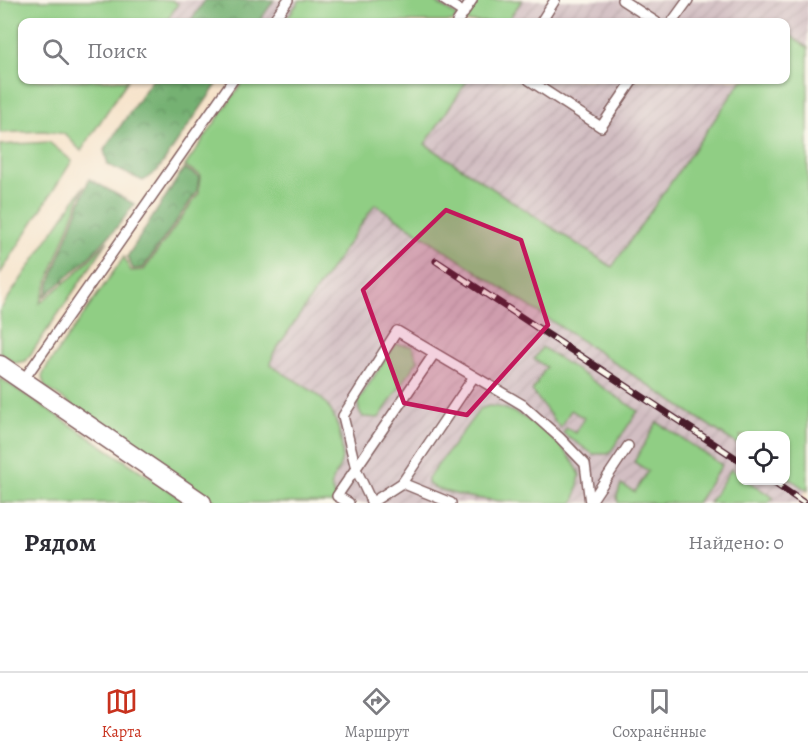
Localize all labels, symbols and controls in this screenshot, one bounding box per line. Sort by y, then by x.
search box [18,18,790,84]
icon: search [39,35,72,68]
text: Поиск [87,36,147,66]
map controls [736,431,790,485]
button: locate [736,431,790,485]
text: Рядом [24,525,96,560]
text: Найдено: 0 [688,529,784,556]
tab: Карта [101,685,142,743]
tab: Маршрут [345,685,409,743]
tab: Сохранённые [612,685,707,743]

